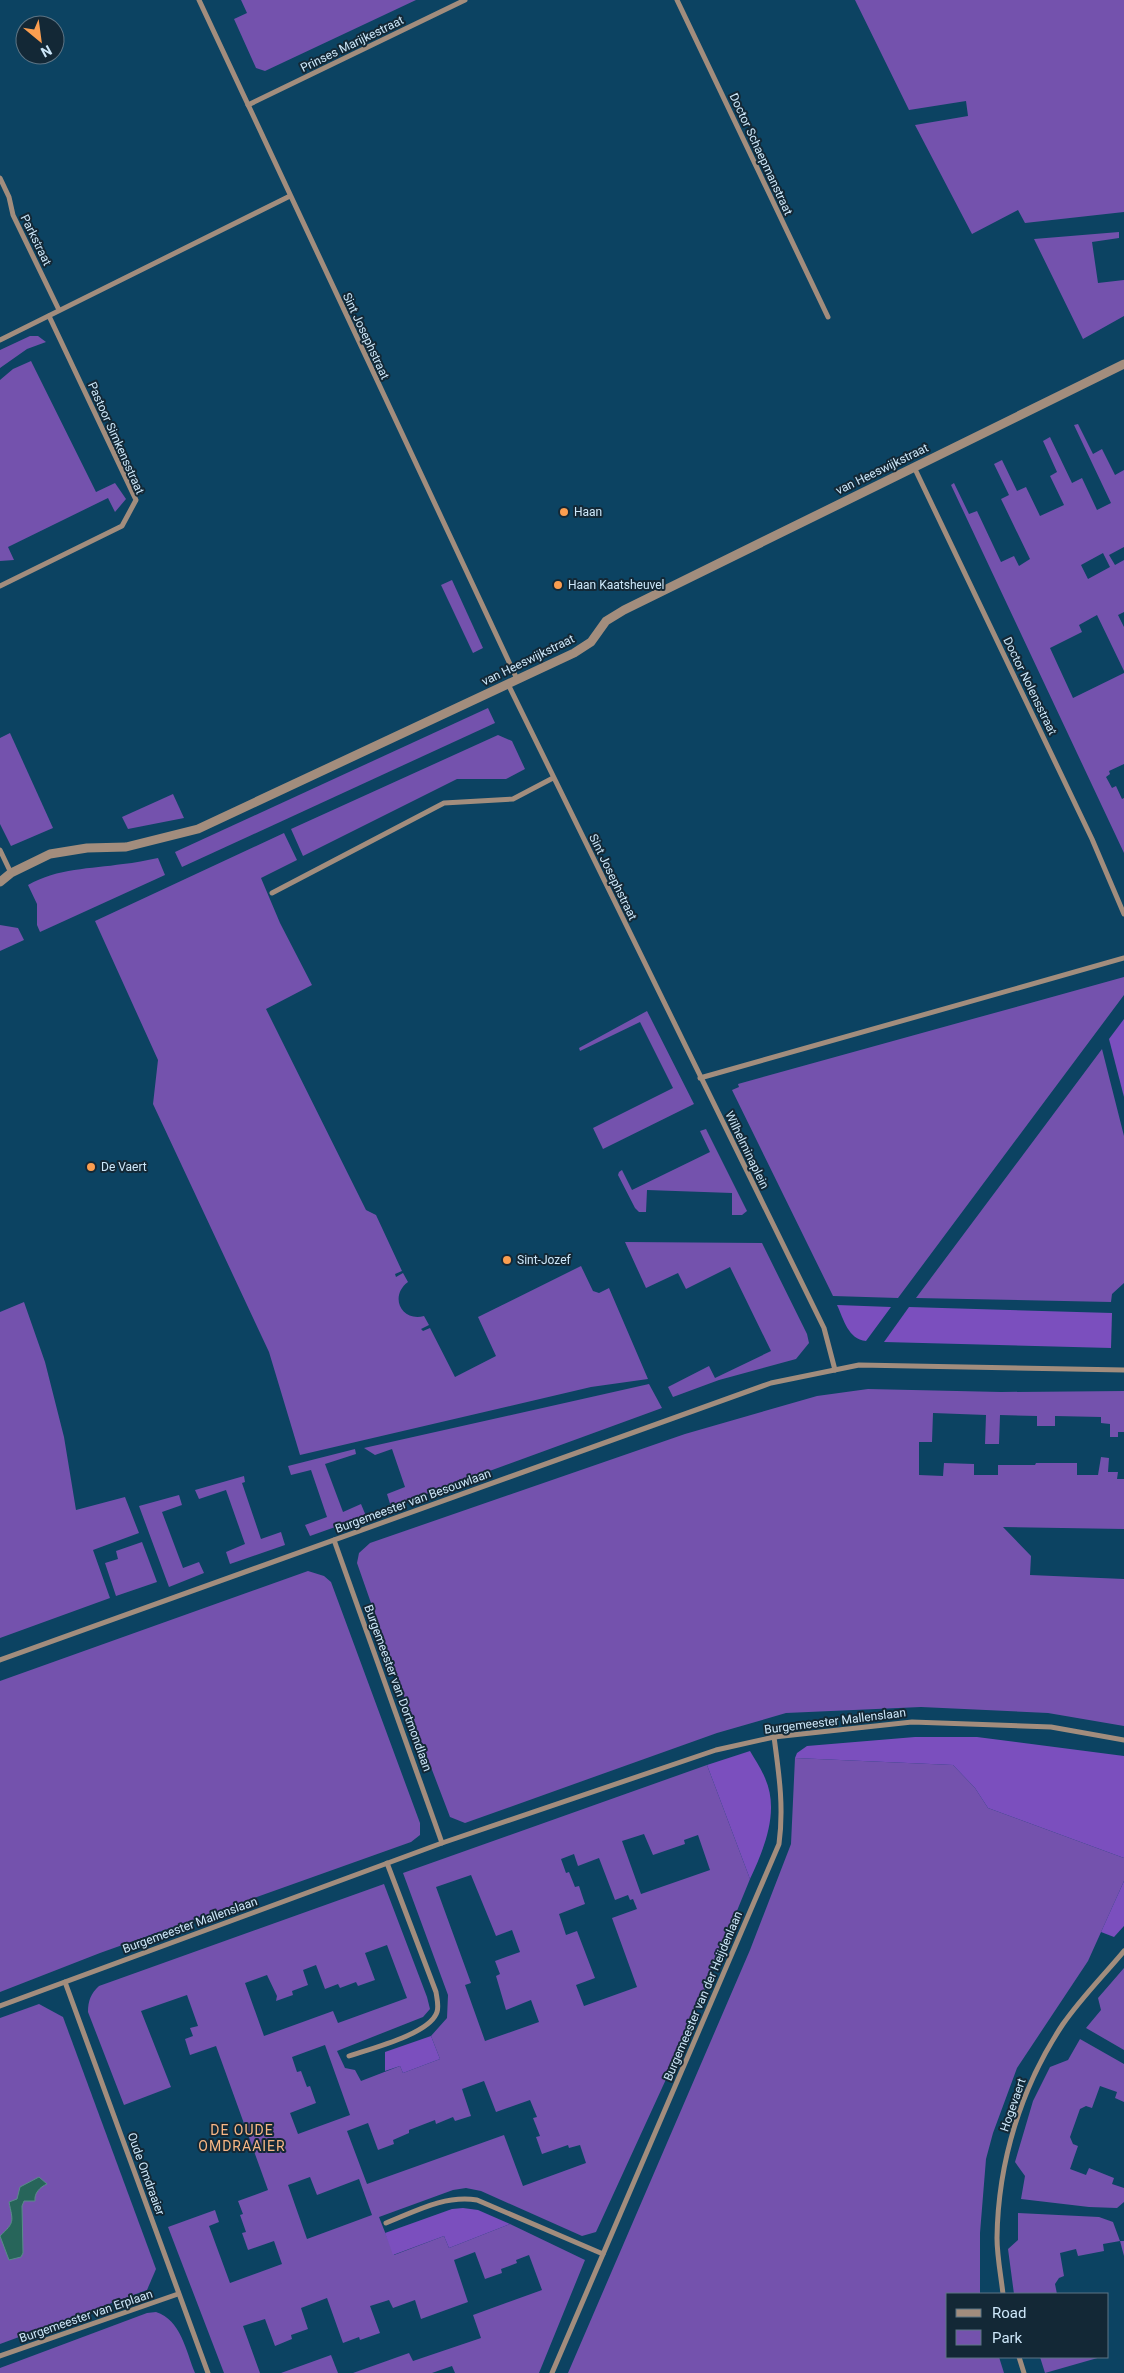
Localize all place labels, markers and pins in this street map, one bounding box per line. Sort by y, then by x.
place label: Haan [574,505,602,519]
marker: Haan [558,506,570,518]
place label: Haan Kaatsheuvel [568,578,665,592]
marker: Haan Kaatsheuvel [552,579,564,591]
place label: De Vaert [101,1160,147,1174]
marker: De Vaert [85,1161,97,1173]
place label: Sint-Jozef [517,1253,572,1267]
marker: Sint-Jozef [501,1254,513,1266]

